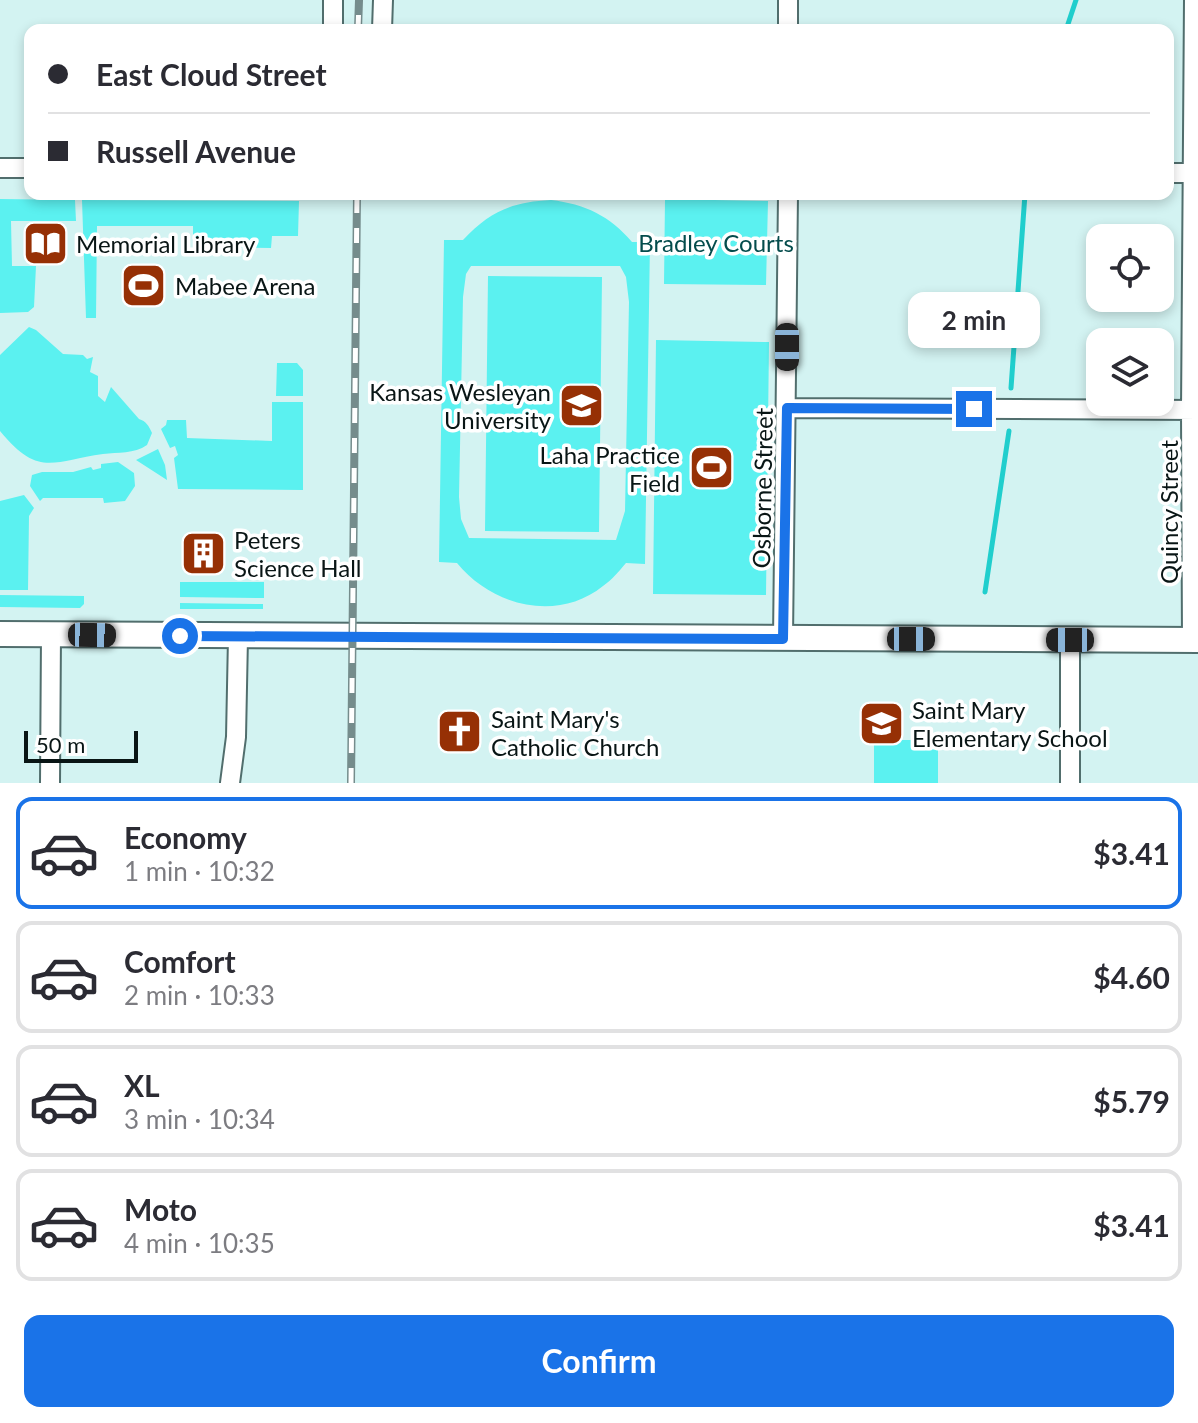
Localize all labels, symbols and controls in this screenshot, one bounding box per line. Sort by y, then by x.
text: East Cloud Street [96,56,327,92]
text: Russell Avenue [96,133,296,169]
library icon: Memorial Library [21,219,69,267]
map controls [1086,224,1174,416]
button: locate [1086,224,1174,312]
park label: Bradley Courts [638,228,794,257]
place label: Memorial Library [76,229,256,258]
sports icon: Mabee Arena [120,261,168,309]
place label: Mabee Arena [175,271,315,300]
callout: 2 min [908,293,1040,349]
text: 2 min [942,304,1006,336]
car [775,323,799,371]
button: layers [1086,328,1174,416]
place label: Kansas Wesleyan University [369,377,552,434]
school or university icon: Kansas Wesleyan University [558,381,606,429]
route end [956,391,992,427]
street label: Osborne Street [746,407,778,569]
place label: Laha Practice Field [539,440,680,497]
street label: Quincy Street [1154,440,1183,584]
sports icon: Laha Practice Field [687,444,735,492]
place label: Peters Science Hall [234,525,362,582]
building icon: Peters Science Hall [179,529,227,577]
route start [162,618,198,654]
car [68,623,116,647]
car [887,627,935,651]
car [1046,628,1094,652]
place label: Saint Mary Elementary School [912,695,1108,752]
school or university icon: Saint Mary Elementary School [857,699,905,747]
place label: Saint Mary's Catholic Church [491,704,659,761]
church icon: Saint Mary's Catholic Church [436,708,484,756]
scale bar [24,727,138,763]
text: 50 m [36,731,85,758]
icon: car [28,817,100,889]
text: Economy [124,819,247,855]
text: $3.41 [1093,835,1170,871]
text: 1 min · 10:32 [124,855,275,887]
icon: car [28,941,100,1013]
text: Comfort [124,943,236,979]
text: $4.60 [1093,959,1170,995]
text: 2 min · 10:33 [124,979,275,1011]
icon: car [28,1065,100,1137]
text: XL [124,1067,160,1103]
text: $5.79 [1093,1083,1170,1119]
text: 3 min · 10:34 [124,1103,275,1135]
icon: car [28,1189,100,1261]
text: Moto [124,1191,197,1227]
text: $3.41 [1093,1207,1170,1243]
text: 4 min · 10:35 [124,1227,275,1259]
button: Confirm [24,1315,1174,1407]

